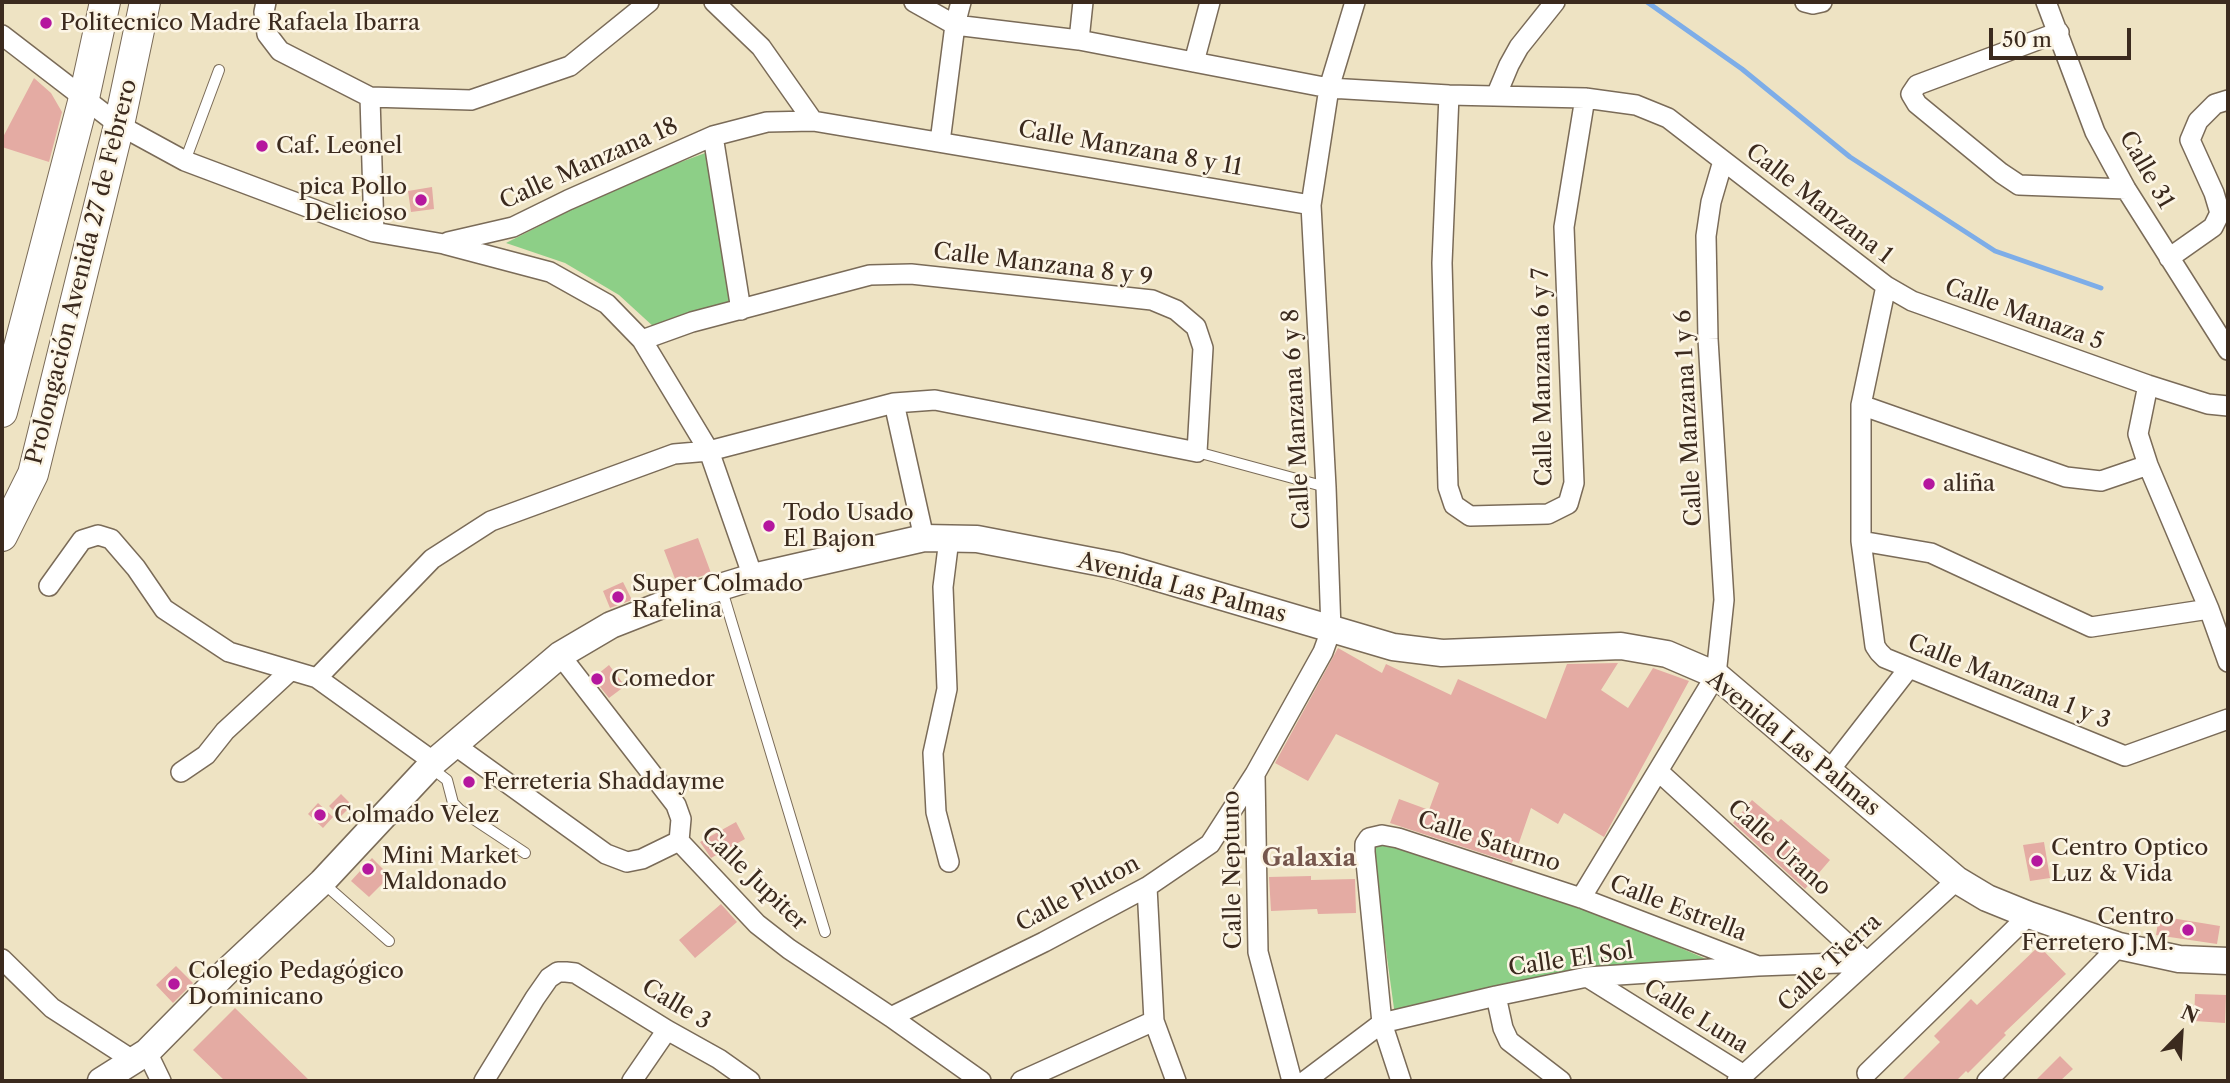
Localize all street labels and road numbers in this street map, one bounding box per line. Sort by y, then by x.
street label: Prolongación Avenida 27 de Febrero [21,77,143,467]
street label: Calle Manzana 18 [496,112,682,216]
street label: Calle Manzana 8 y 11 [1016,116,1244,182]
street label: Calle 31 [2113,126,2179,214]
street label: Calle Manzana 1 [1740,138,1898,270]
street label: Calle Manzana 8 y 9 [932,238,1154,292]
street label: Calle Manzana 6 y 7 [1527,267,1559,487]
street label: Calle Manaza 5 [1941,273,2107,357]
street label: Calle Manzana 6 y 8 [1277,308,1317,530]
street label: Calle Manzana 1 y 6 [1670,309,1708,527]
street label: Avenida Las Palmas [1075,547,1289,629]
street label: Calle Manzana 1 y 3 [1904,629,2114,735]
street label: Avenida Las Palmas [1701,666,1885,822]
street label: Calle Neptuno [1218,790,1248,950]
street label: Calle Urano [1721,794,1837,902]
street label: Calle Saturno [1414,806,1564,878]
street label: Calle Jupiter [695,822,813,936]
street label: Calle Pluton [1012,850,1144,938]
street label: Calle Estrella [1606,870,1750,948]
street label: Calle Tierra [1773,908,1887,1018]
street label: Calle El Sol [1507,938,1635,982]
street label: Calle 3 [637,974,715,1036]
street label: Calle Luna [1639,974,1753,1060]

